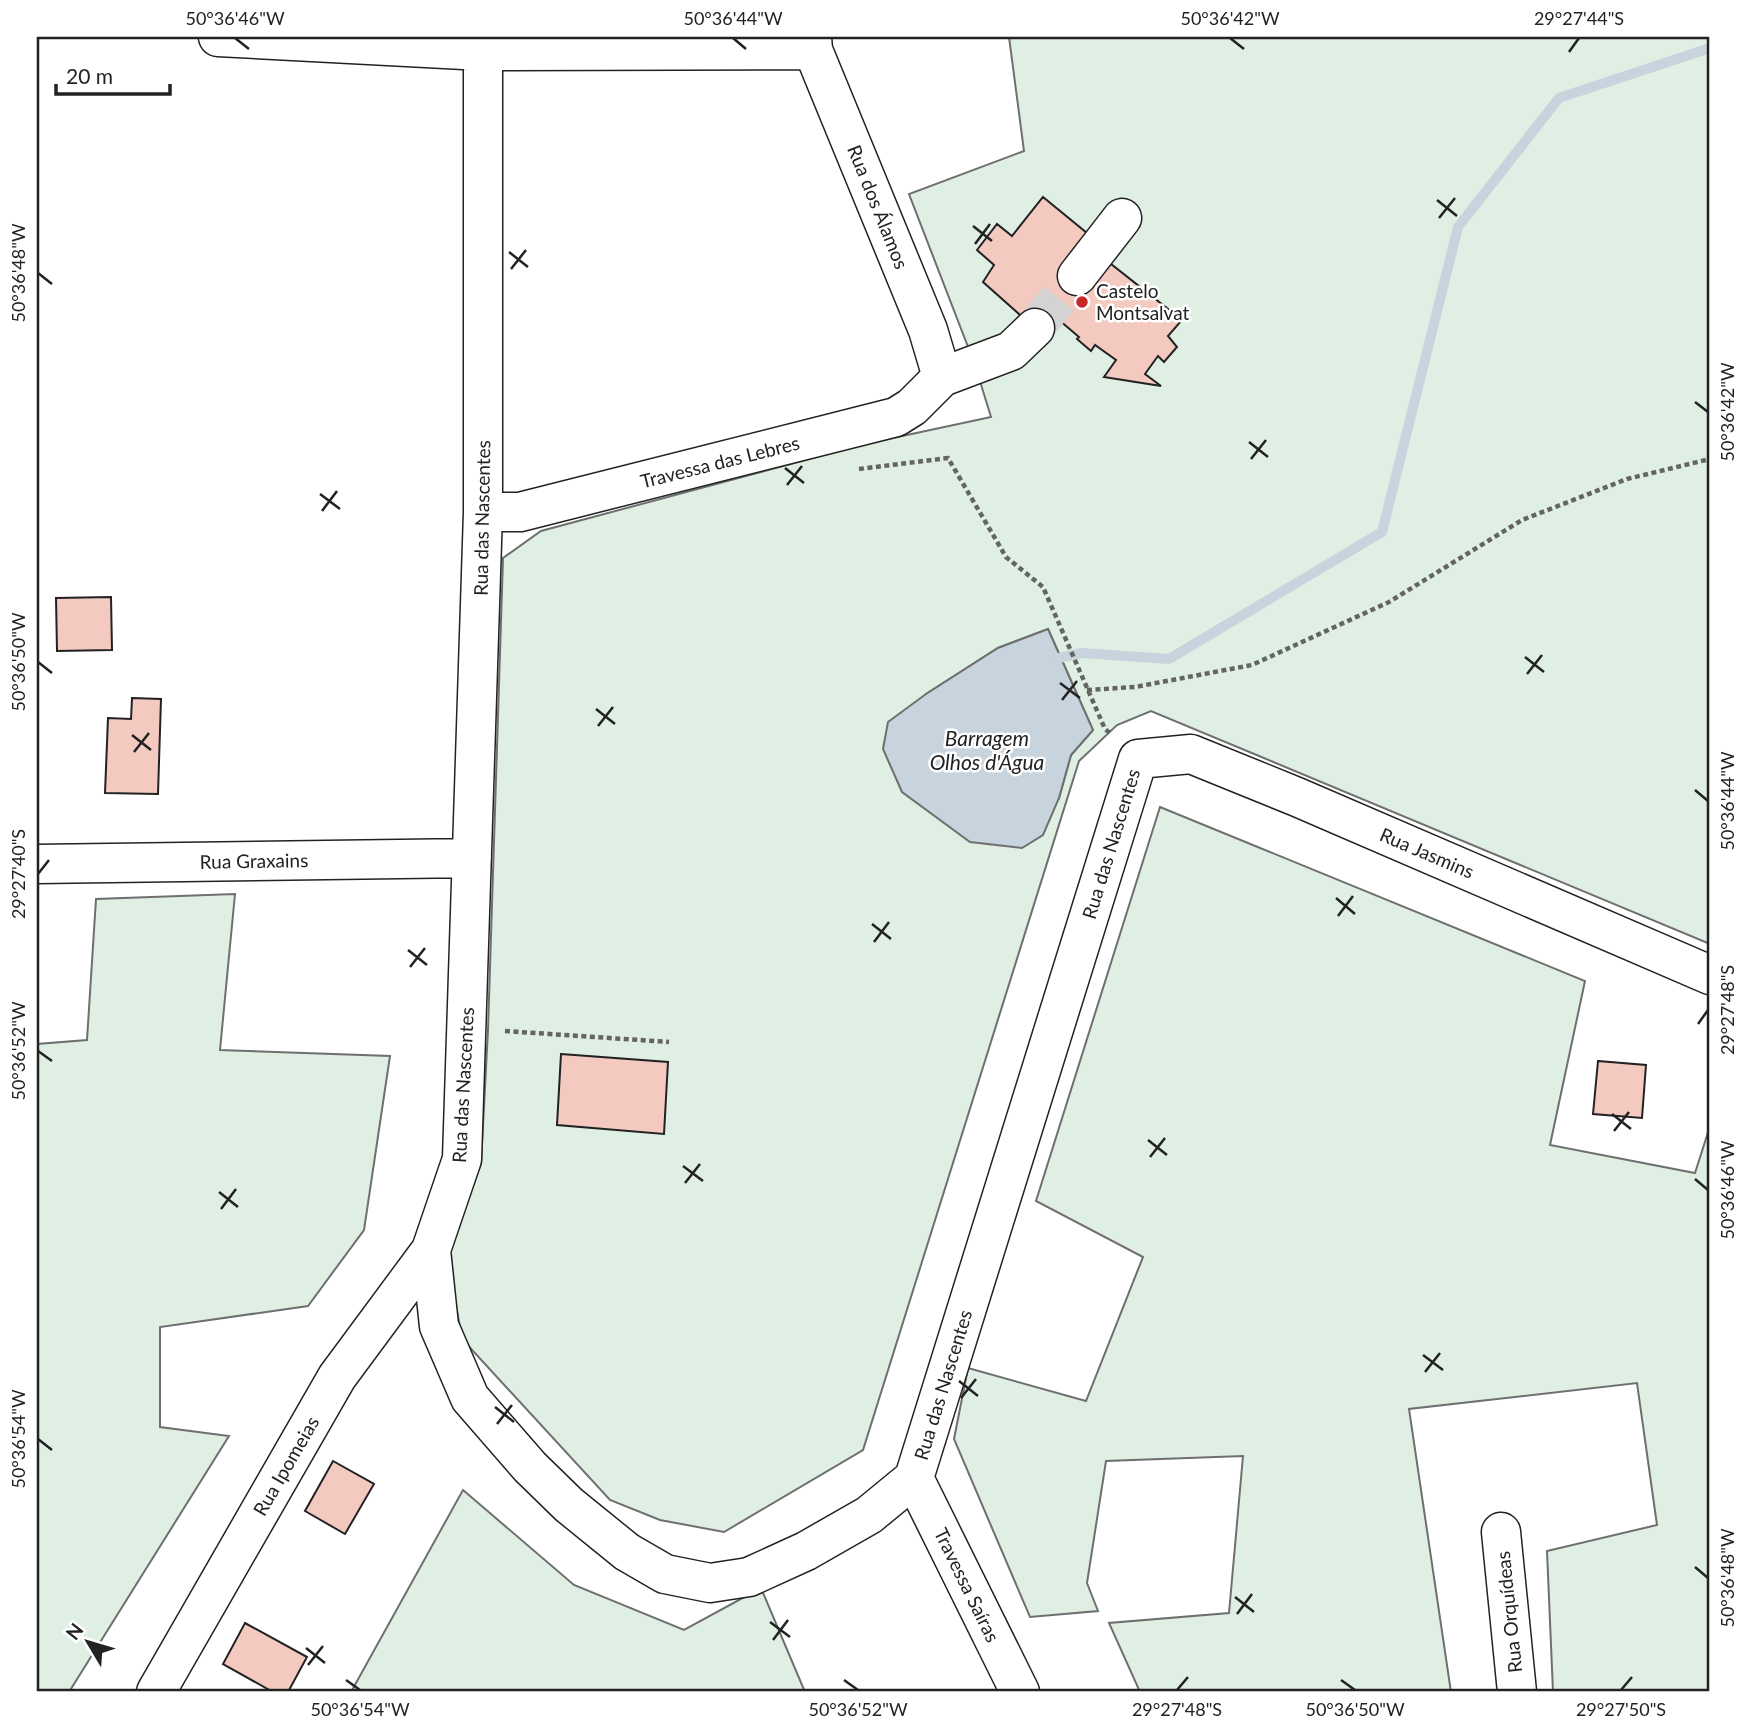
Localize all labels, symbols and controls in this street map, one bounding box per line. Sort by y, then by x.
text: 50°36'46"W [185,7,285,29]
text: 50°36'44"W [683,7,783,29]
text: 50°36'42"W [1180,7,1280,29]
text: 29°27'44"S [1534,7,1624,29]
scale bar [56,52,170,96]
text: 20 m [66,63,113,88]
street label: Rua dos Álamos [843,141,914,272]
text: 50°36'48"W [7,223,29,323]
place label: Castelo Montsalvat [1096,279,1189,324]
marker: Castelo Montsalvat [1074,294,1090,310]
text: 50°36'42"W [1716,362,1738,462]
street label: Travessa das Lebres [638,431,802,492]
street label: Rua das Nascentes [469,440,494,596]
text: 50°36'50"W [7,612,29,712]
water label: Barragem Olhos d'Água [930,725,1044,774]
text: 50°36'44"W [1716,751,1738,851]
street label: Rua das Nascentes [1077,766,1144,922]
street label: Rua Jasmins [1377,822,1478,883]
text: 29°27'40"S [7,829,29,919]
street label: Rua Graxains [199,848,309,873]
text: 29°27'48"S [1716,965,1738,1055]
text: 50°36'52"W [7,1001,29,1101]
street label: Rua das Nascentes [447,1007,478,1163]
text: 50°36'46"W [1716,1140,1738,1240]
street label: Rua das Nascentes [909,1307,976,1463]
text: 50°36'54"W [7,1389,29,1489]
street label: Rua Ipomeias [248,1412,323,1520]
street label: Travessa Saíras [930,1524,1005,1646]
text: 50°36'48"W [1716,1528,1738,1628]
street label: Rua Orquídeas [1491,1550,1526,1674]
north arrow [52,1606,122,1676]
text: N [61,1618,88,1644]
text: 50°36'54"W [310,1698,410,1720]
text: 50°36'52"W [808,1698,908,1720]
text: 29°27'48"S [1132,1698,1222,1720]
text: 50°36'50"W [1305,1698,1405,1720]
text: 29°27'50"S [1576,1698,1666,1720]

